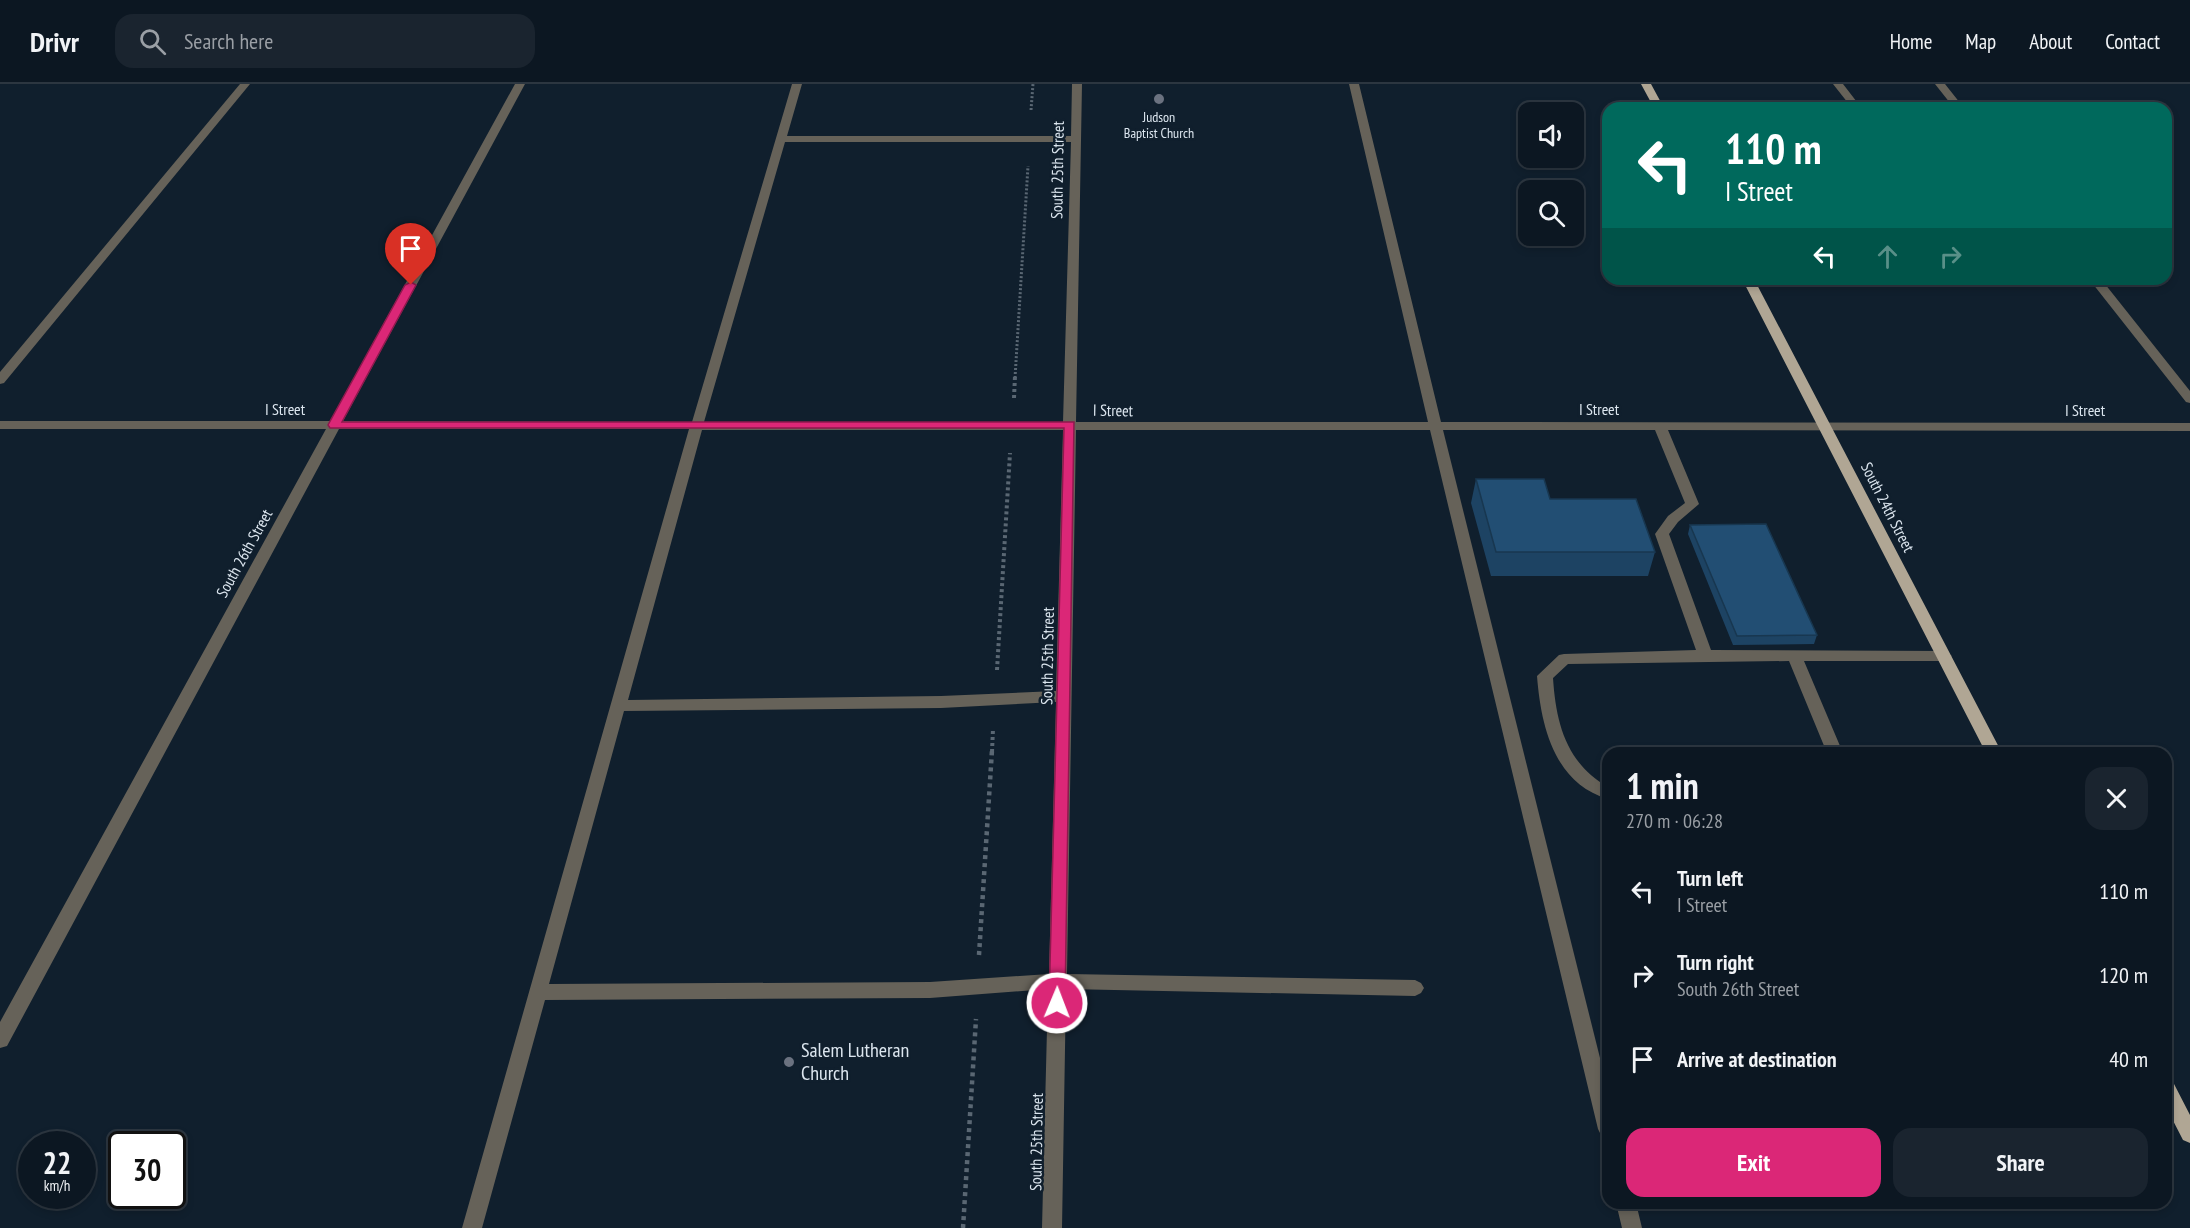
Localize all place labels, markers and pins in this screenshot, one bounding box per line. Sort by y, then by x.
marker: Judson Baptist Church [1152,92,1166,106]
place label: Judson Baptist Church [1124,108,1194,142]
pin [385,223,436,285]
place label: Salem Lutheran Church [801,1037,909,1086]
marker: Salem Lutheran Church [782,1055,796,1069]

